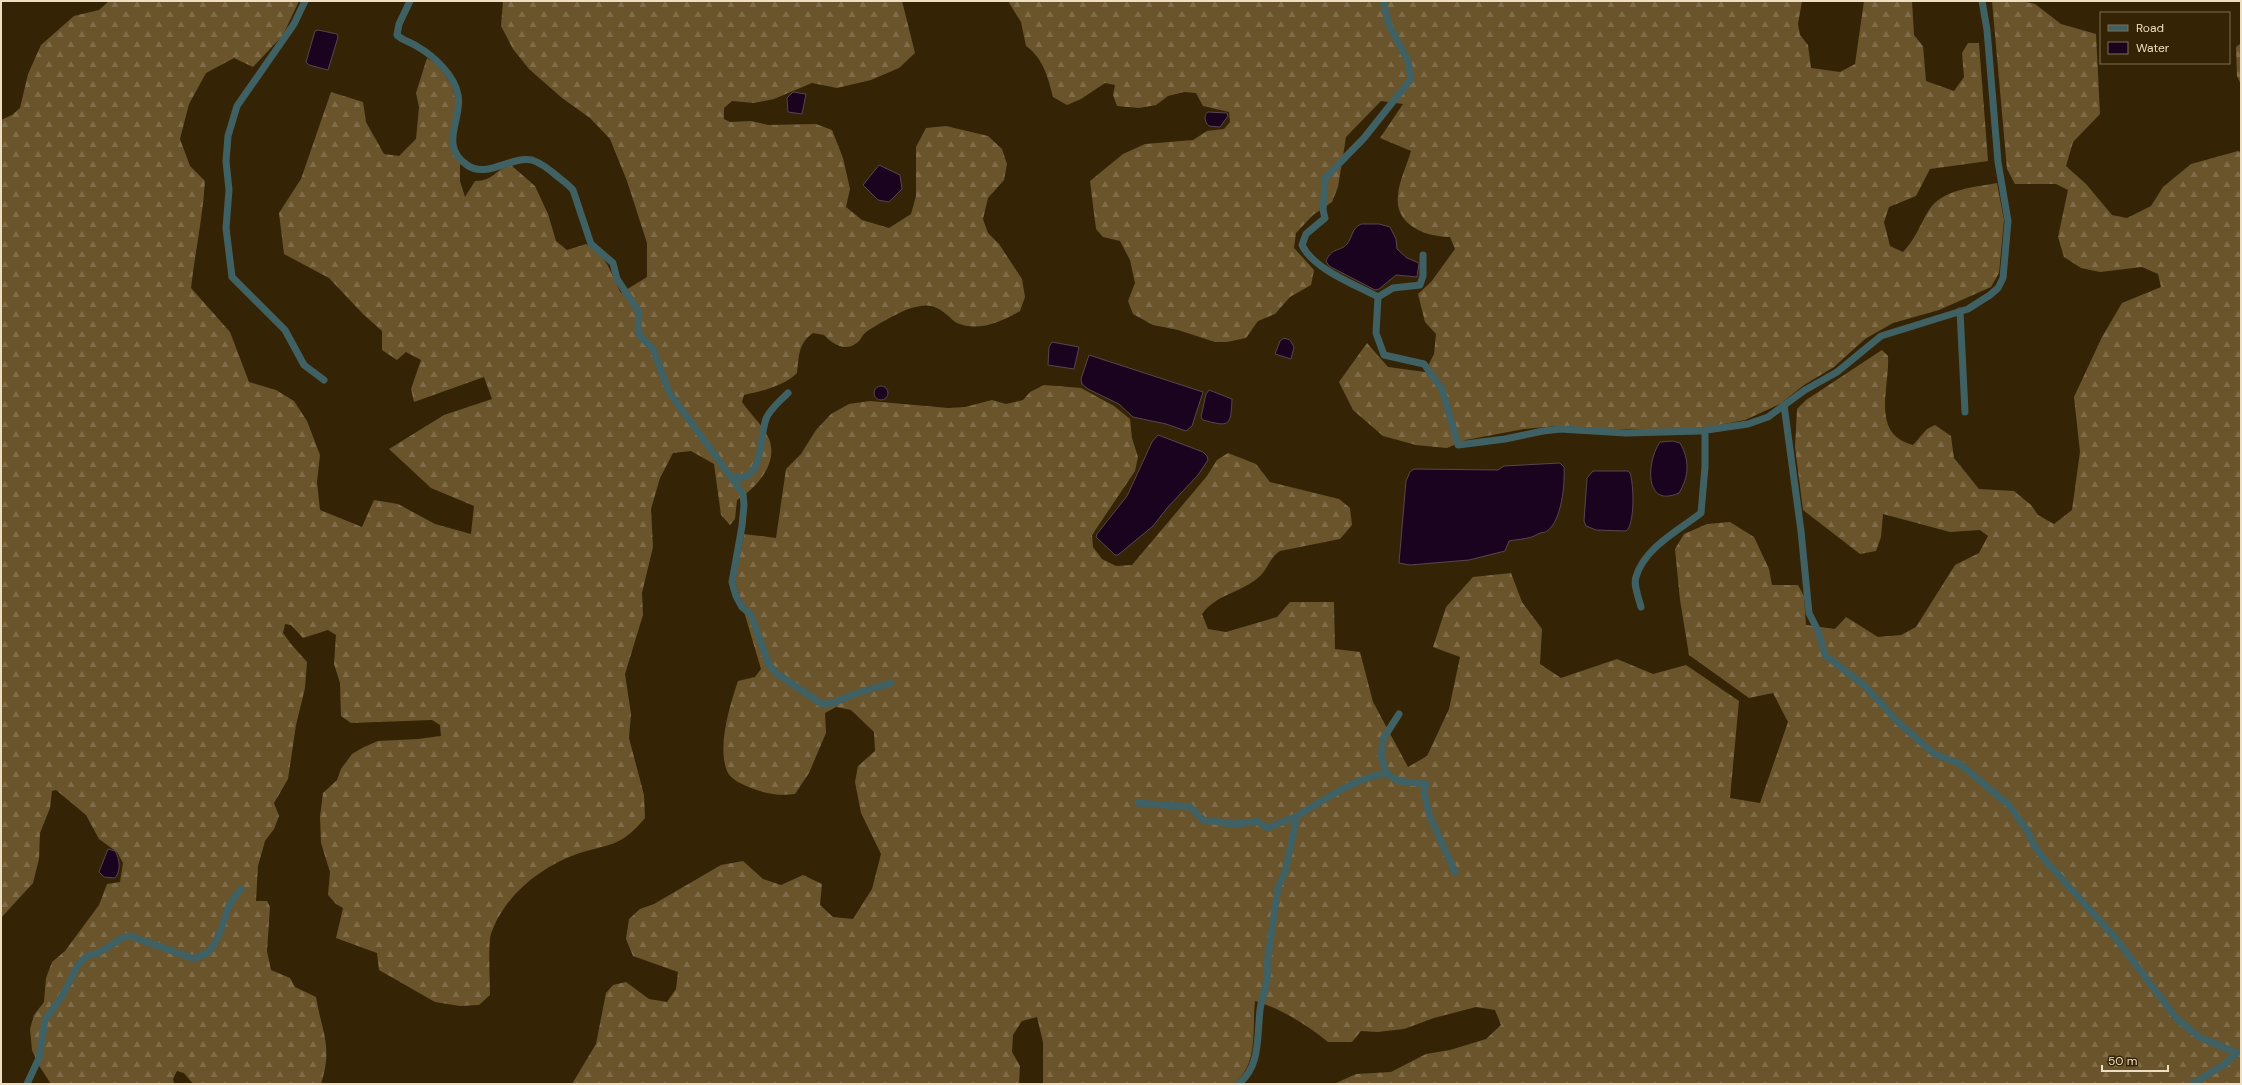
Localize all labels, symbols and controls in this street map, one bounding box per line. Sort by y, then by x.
legend [2100,12,2230,64]
text: Road [2136,20,2164,36]
text: Water [2136,40,2170,56]
scale bar [2102,1047,2168,1073]
text: 50 m [2108,1053,2137,1069]

